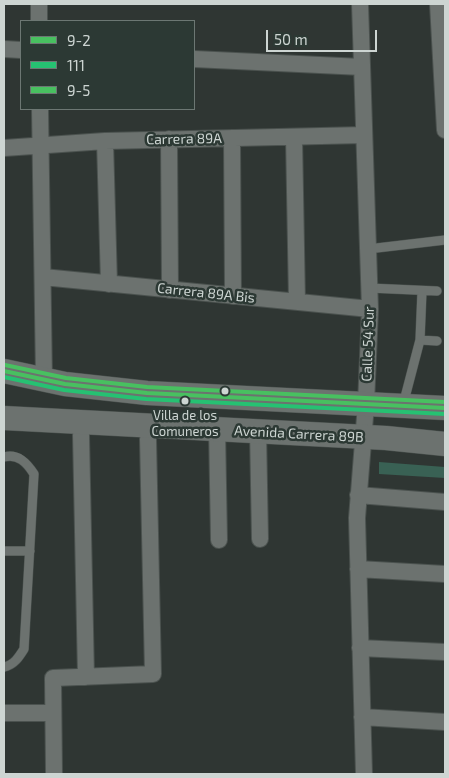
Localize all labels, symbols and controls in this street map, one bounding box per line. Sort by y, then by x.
legend [20,20,195,110]
scale bar [269,20,380,52]
text: 50 m [274,30,308,48]
text: 9-2 [67,31,91,49]
text: 111 [67,56,85,74]
text: 9-5 [67,81,90,99]
street label: Carrera 89A [146,130,222,148]
street label: Carrera 89A Bis [156,280,256,306]
street label: Calle 54 Sur [358,306,378,382]
unlabelled marker [220,386,230,396]
marker: Villa de los Comuneros [180,396,190,406]
place label: Villa de los Comuneros [151,408,219,439]
street label: Avenida Carrera 89B [234,422,364,446]

